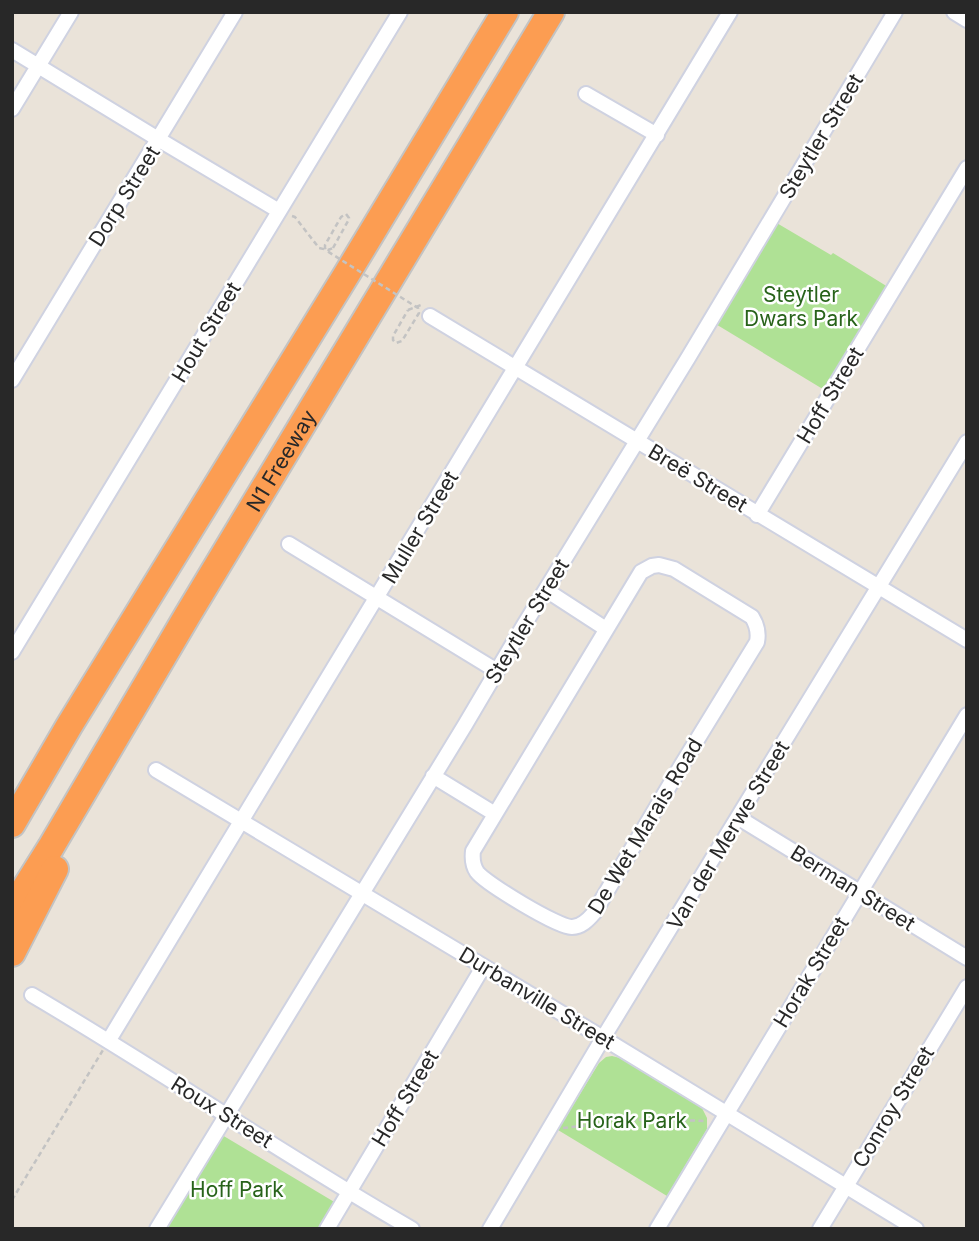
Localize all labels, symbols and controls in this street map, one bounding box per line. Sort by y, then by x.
street label: Steytler Street [774,69,868,203]
street label: Dorp Street [83,141,165,251]
street label: Hout Street [166,277,246,387]
park label: Steytler Dwars Park [744,282,858,331]
street label: Hoff Street [791,342,869,448]
street label: N1 Freeway [241,405,321,516]
street label: Breë Street [644,439,752,517]
street label: Muller Street [377,466,463,588]
street label: Steytler Street [480,554,574,688]
street label: De Wet Marais Road [582,733,708,919]
street label: Van der Merwe Street [662,736,794,934]
street label: Berman Street [786,840,920,936]
street label: Horak Street [768,912,854,1032]
street label: Durbanville Street [455,942,620,1054]
street label: Conroy Street [847,1042,939,1172]
street label: Hoff Street [366,1045,444,1151]
street label: Roux Street [167,1071,277,1153]
park label: Horak Park [577,1108,688,1133]
park label: Hoff Park [190,1177,284,1202]

